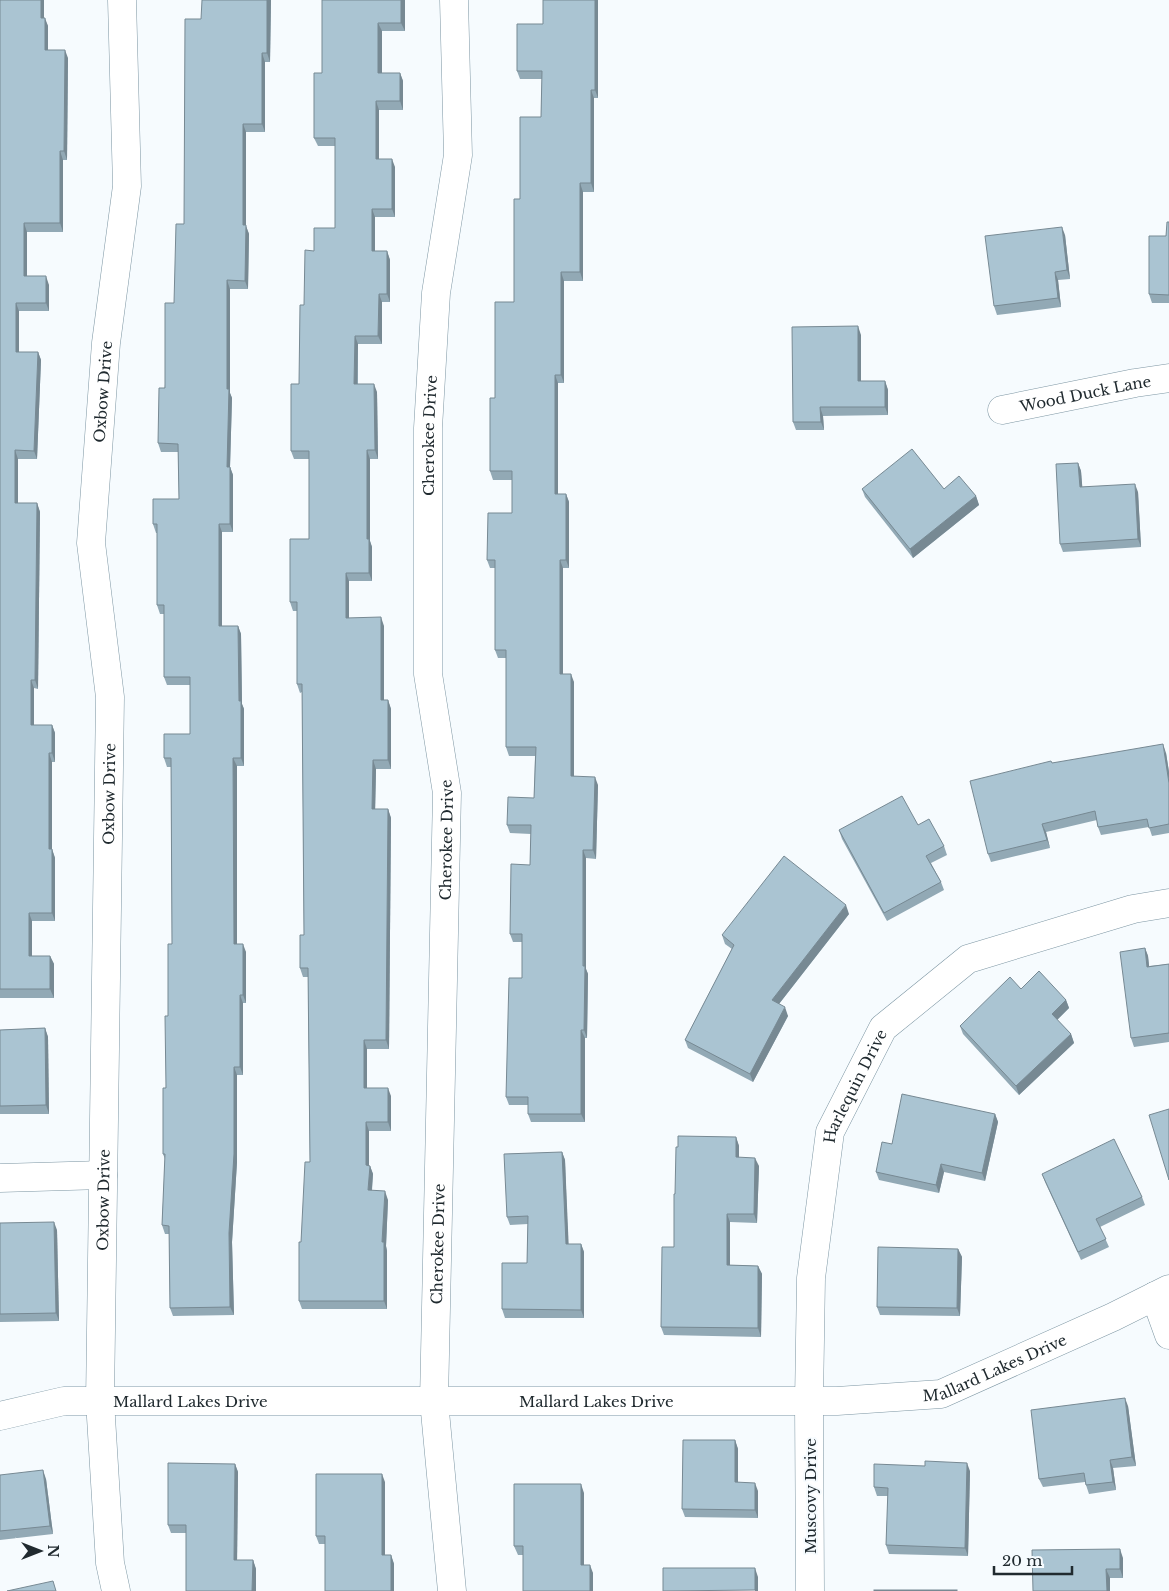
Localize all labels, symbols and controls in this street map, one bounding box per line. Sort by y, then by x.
street label: Oxbow Drive [89,340,116,443]
street label: Wood Duck Lane [1017,371,1152,416]
street label: Cherokee Drive [418,375,441,496]
street label: Oxbow Drive [98,743,119,845]
street label: Cherokee Drive [435,778,457,901]
street label: Harlequin Drive [819,1026,890,1144]
street label: Oxbow Drive [93,1149,113,1251]
street label: Cherokee Drive [427,1183,448,1305]
street label: Mallard Lakes Drive [922,1330,1069,1405]
street label: Mallard Lakes Drive [113,1392,268,1411]
street label: Mallard Lakes Drive [519,1392,674,1411]
street label: Muscovy Drive [801,1438,820,1554]
north arrow [15,1526,65,1576]
text: N [44,1544,62,1558]
scale bar [994,1544,1072,1576]
text: 20 m [1002,1551,1042,1570]

